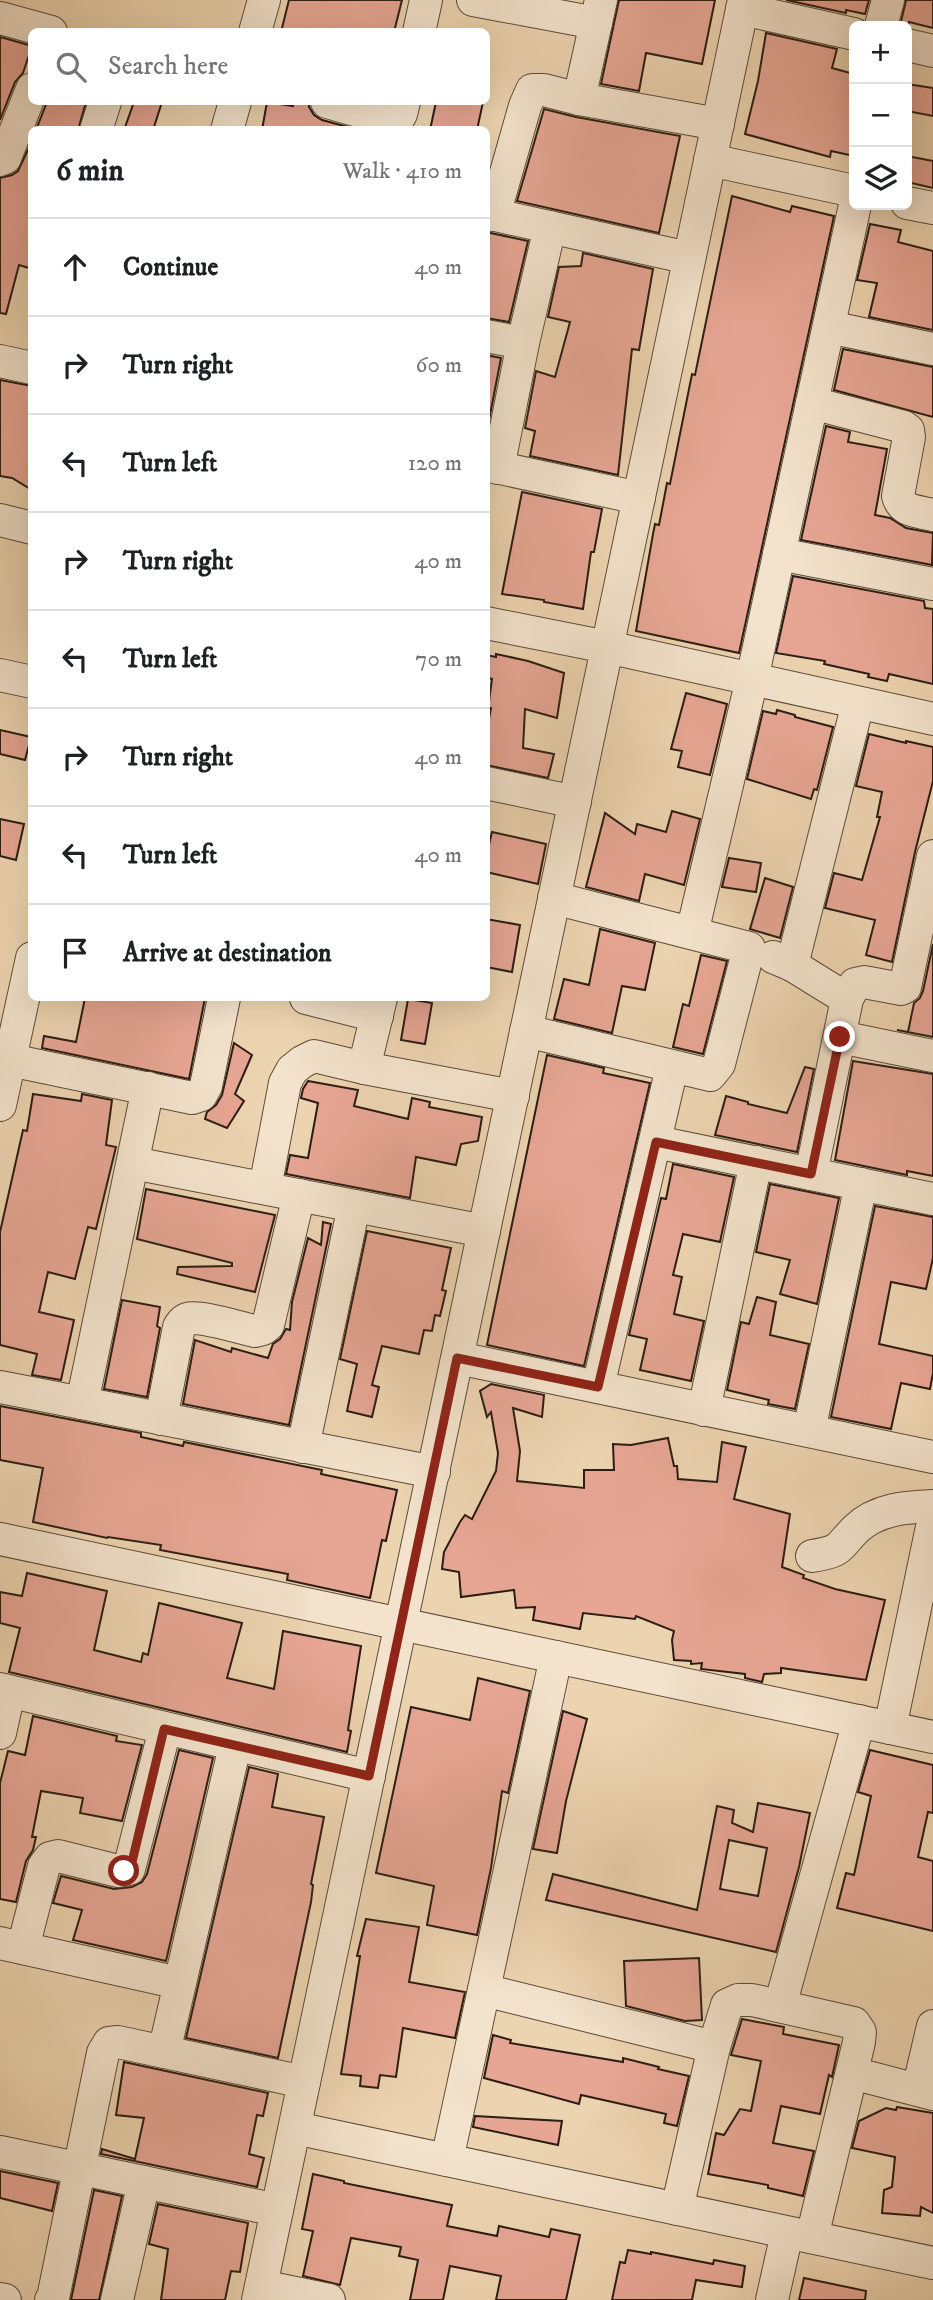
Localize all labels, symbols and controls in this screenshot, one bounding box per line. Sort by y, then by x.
map controls [849,21,912,210]
button: + [849,21,912,84]
search box [28,28,490,105]
icon: search [52,48,90,86]
text: Search here [108,50,228,83]
button: − [849,84,912,147]
button: layers [849,147,912,210]
text: 6 min [56,153,124,190]
text: Walk · 410 m [343,157,462,186]
icon: ahead [56,248,94,286]
text: Continue [123,251,218,284]
text: 40 m [414,253,462,282]
icon: right [56,346,94,384]
text: Turn right [123,349,233,382]
text: 60 m [415,351,462,380]
icon: left [56,444,94,482]
text: Turn left [123,447,217,480]
text: 120 m [408,449,462,478]
icon: right [56,542,94,580]
text: Turn right [123,545,233,578]
text: 40 m [414,547,462,576]
icon: left [56,640,94,678]
text: Turn left [123,643,217,676]
text: 70 m [415,645,462,674]
icon: right [56,738,94,776]
text: Turn right [123,741,233,774]
text: 40 m [414,743,462,772]
icon: left [56,836,94,874]
text: Turn left [123,839,217,872]
text: 40 m [414,841,462,870]
icon: arrive [56,934,94,972]
text: Arrive at destination [123,937,332,970]
route end [824,1021,855,1052]
route start [108,1855,139,1886]

